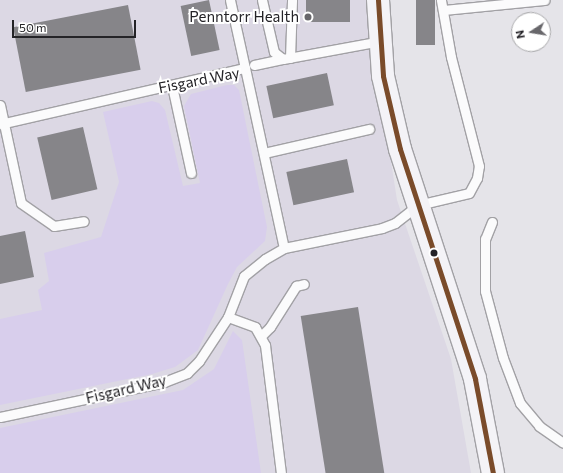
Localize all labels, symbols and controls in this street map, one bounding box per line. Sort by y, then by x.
place label: Penntorr Health [189,8,299,26]
marker: Penntorr Health [302,11,314,23]
scale bar [14,12,138,38]
north arrow [511,12,551,52]
text: 50 m [19,20,47,34]
text: N [513,29,527,40]
street label: Fisgard Way [157,63,241,97]
unlabelled marker [429,248,439,258]
street label: Fisgard Way [84,371,168,407]

